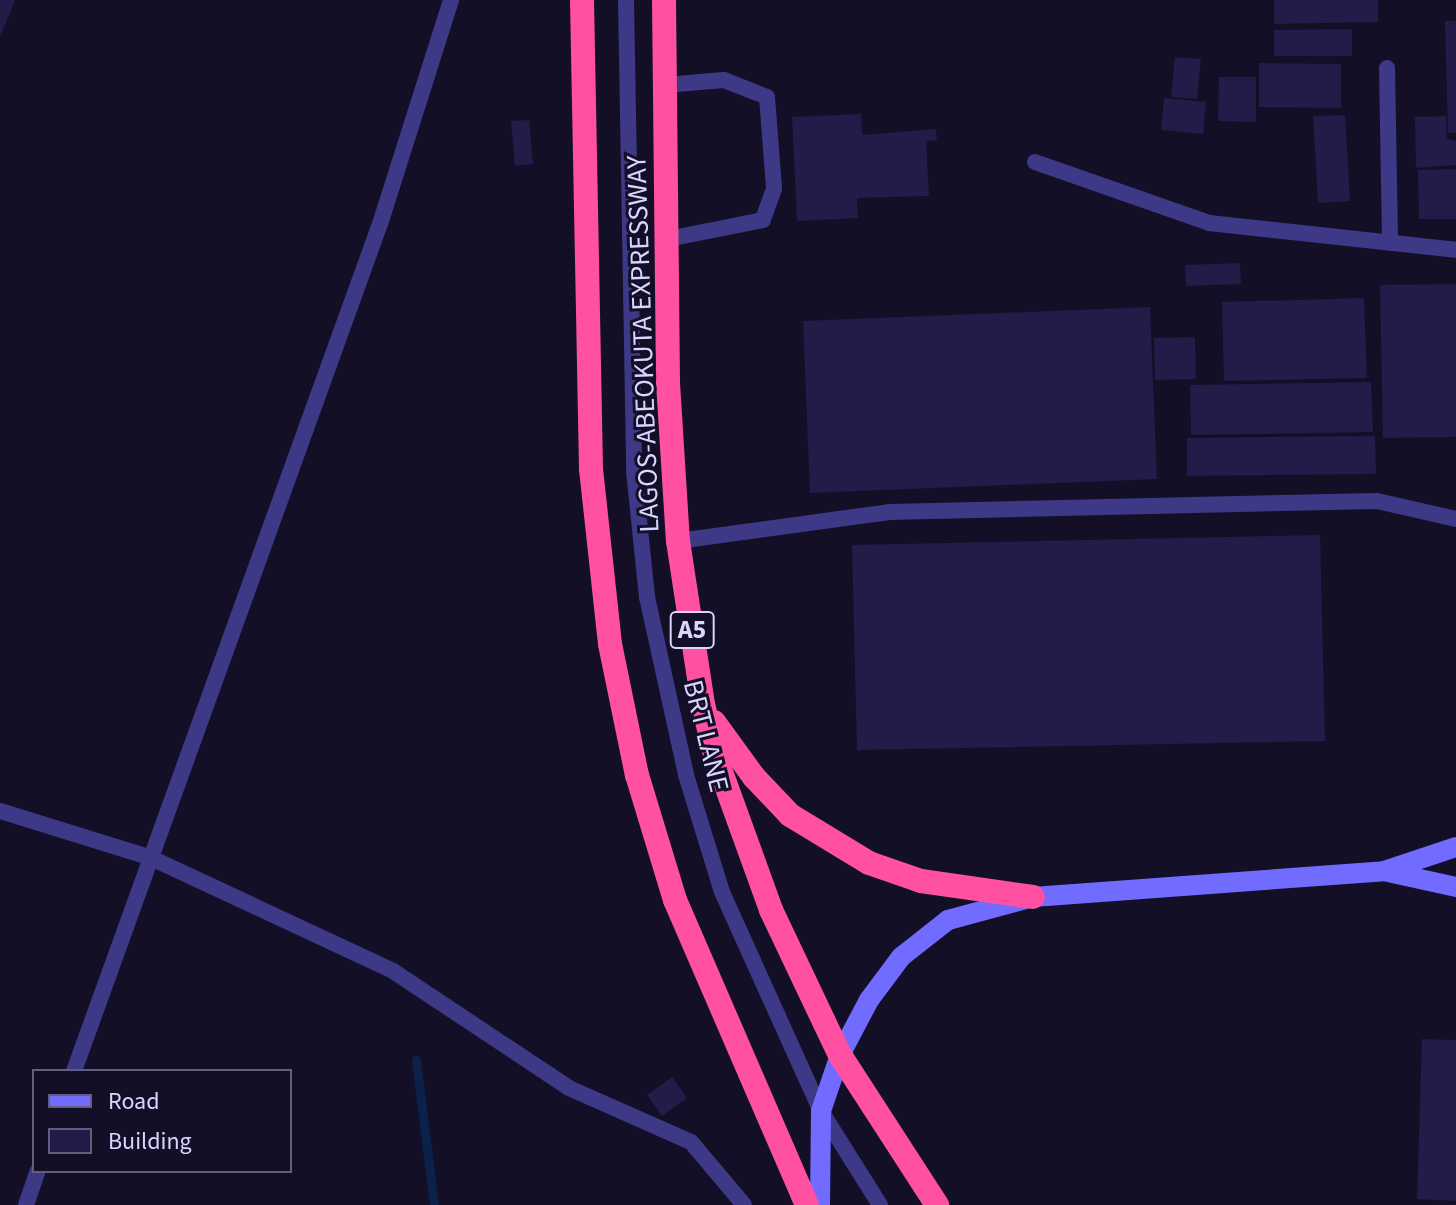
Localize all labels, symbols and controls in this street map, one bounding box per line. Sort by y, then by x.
street label: LAGOS-ABEOKUTA EXPRESSWAY [620,155,666,533]
road number: A5 [668,608,716,652]
street label: BRT LANE [676,676,736,796]
legend [32,1069,292,1173]
text: Road [108,1084,160,1119]
text: Building [108,1124,192,1159]

